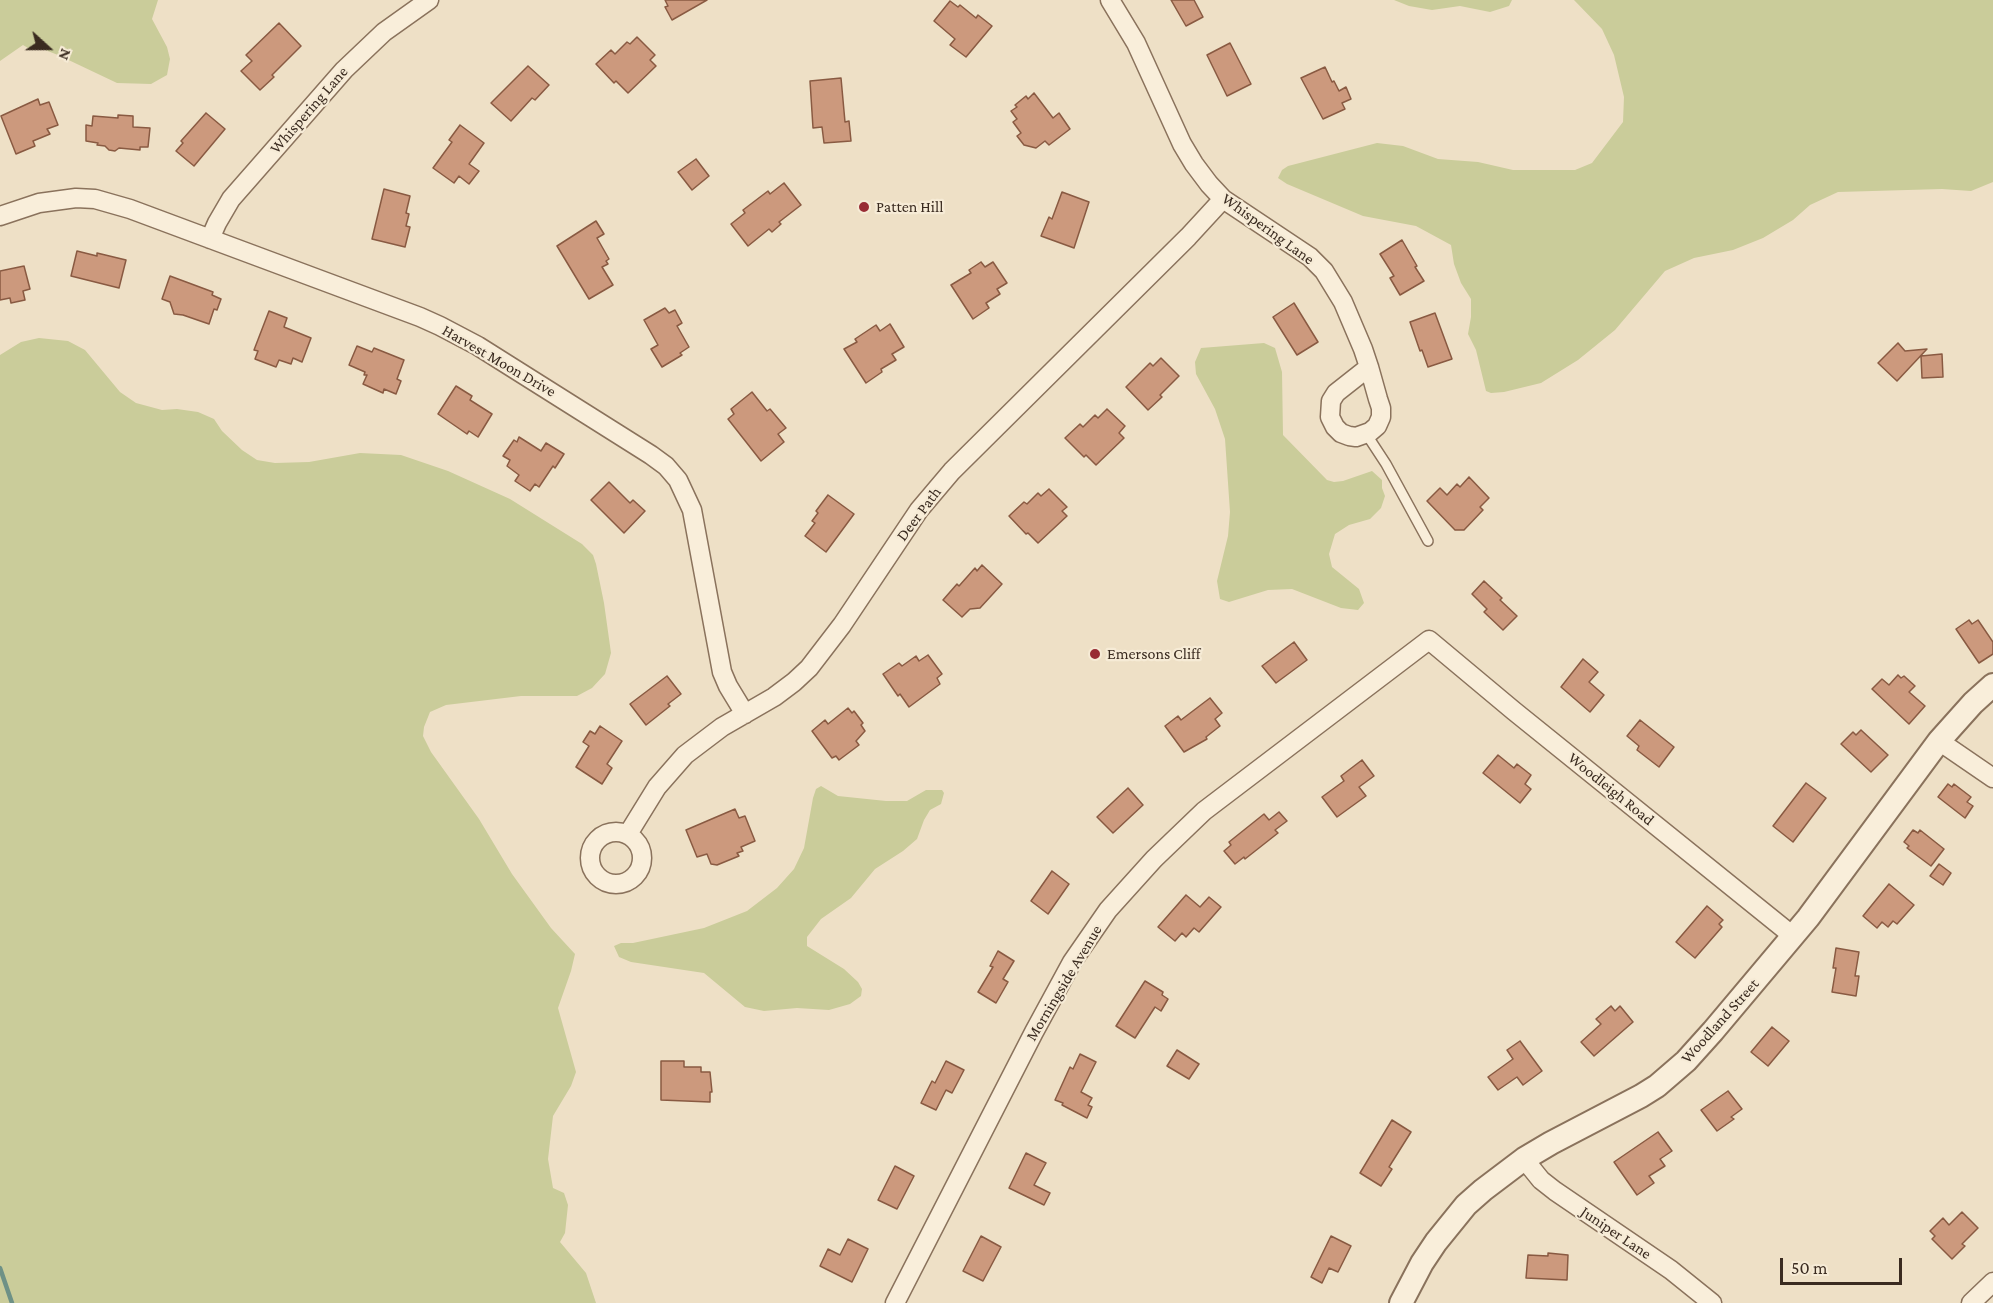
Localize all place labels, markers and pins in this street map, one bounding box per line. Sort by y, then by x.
place label: Patten Hill [876,197,943,217]
marker: Patten Hill [857,200,871,214]
place label: Emersons Cliff [1107,644,1201,664]
marker: Emersons Cliff [1088,647,1102,661]

